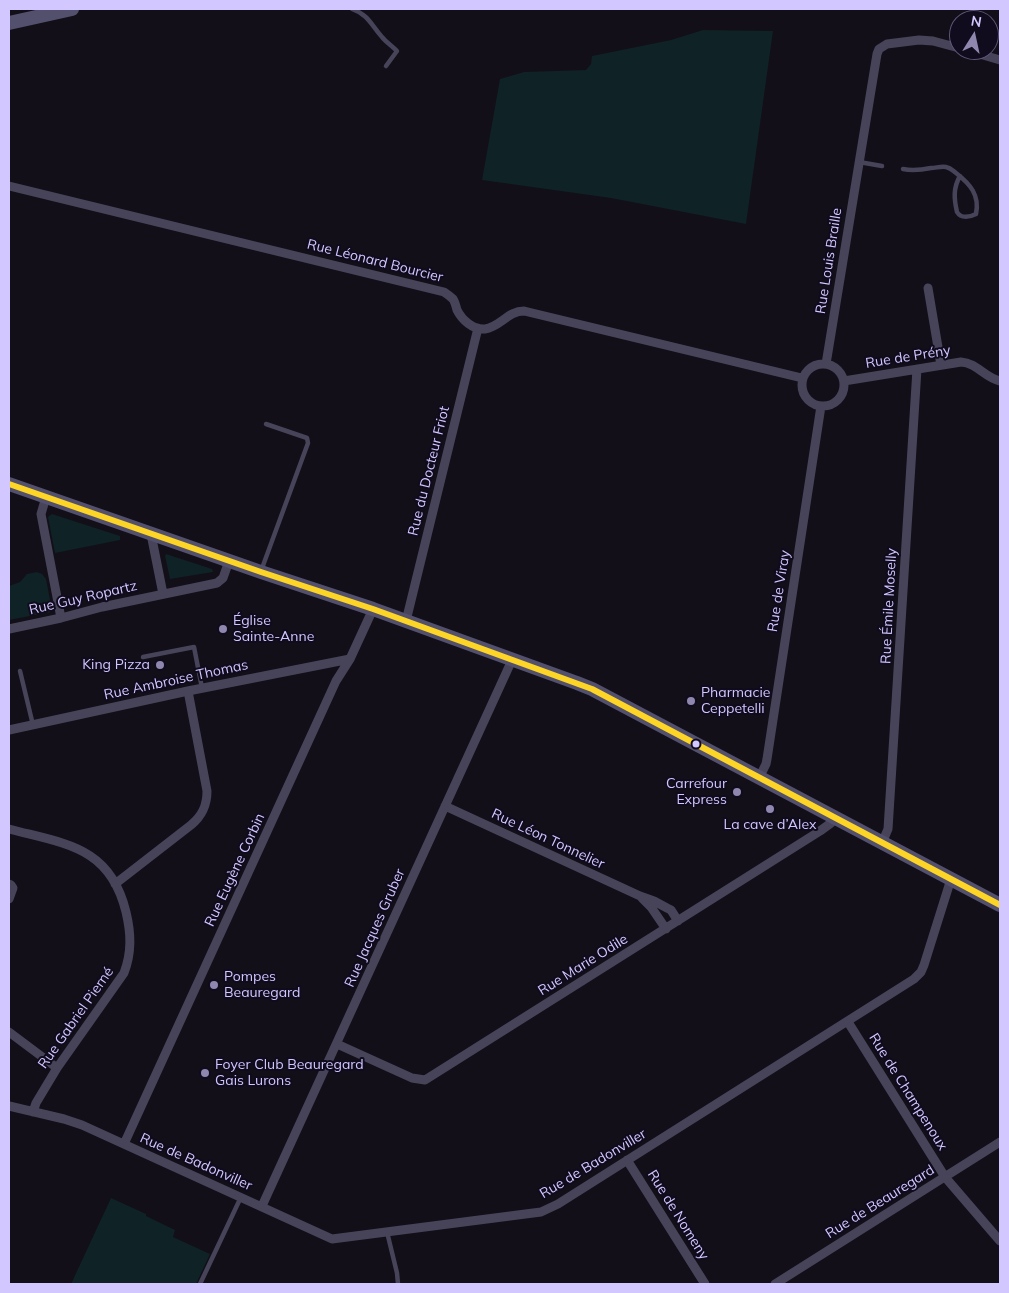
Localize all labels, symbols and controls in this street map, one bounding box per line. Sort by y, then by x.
north arrow [949,10,999,60]
text: N [970,11,983,31]
street label: Rue Louis Braille [812,207,846,315]
street label: Rue Léonard Bourcier [305,236,445,286]
street label: Rue de Prény [864,342,952,372]
street label: Rue du Docteur Friot [405,405,453,537]
street label: Rue Émile Moselly [878,548,900,664]
street label: Rue de Viray [764,549,794,633]
street label: Rue Guy Ropartz [27,577,139,619]
place label: Église Sainte-Anne [233,613,314,646]
marker: Église Sainte-Anne [217,623,229,635]
place label: King Pizza [82,657,150,673]
street label: Rue Ambroise Thomas [102,657,250,703]
marker: King Pizza [154,659,166,671]
place label: Pharmacie Ceppetelli [701,685,770,718]
marker: Pharmacie Ceppetelli [685,695,697,707]
unlabelled marker [691,739,701,749]
place label: Carrefour Express [666,776,727,809]
marker: Carrefour Express [731,786,743,798]
marker: La cave d’Alex [764,803,776,815]
street label: Rue Léon Tonnelier [489,805,607,873]
street label: Rue Eugène Corbin [201,811,269,929]
place label: La cave d’Alex [724,817,816,833]
street label: Rue Jacques Gruber [341,866,409,990]
street label: Rue Marie Odile [535,931,631,999]
street label: Rue Gabriel Pierné [35,964,117,1072]
place label: Pompes Beauregard [224,969,300,1002]
marker: Pompes Beauregard [208,979,220,991]
street label: Rue de Champenoux [865,1030,951,1154]
place label: Foyer Club Beauregard Gais Lurons [215,1057,364,1090]
marker: Foyer Club Beauregard Gais Lurons [199,1067,211,1079]
street label: Rue de Badonviller [537,1126,649,1202]
street label: Rue de Badonviller [137,1130,255,1194]
street label: Rue de Beauregard [822,1162,938,1242]
street label: Rue de Nomeny [644,1167,712,1263]

